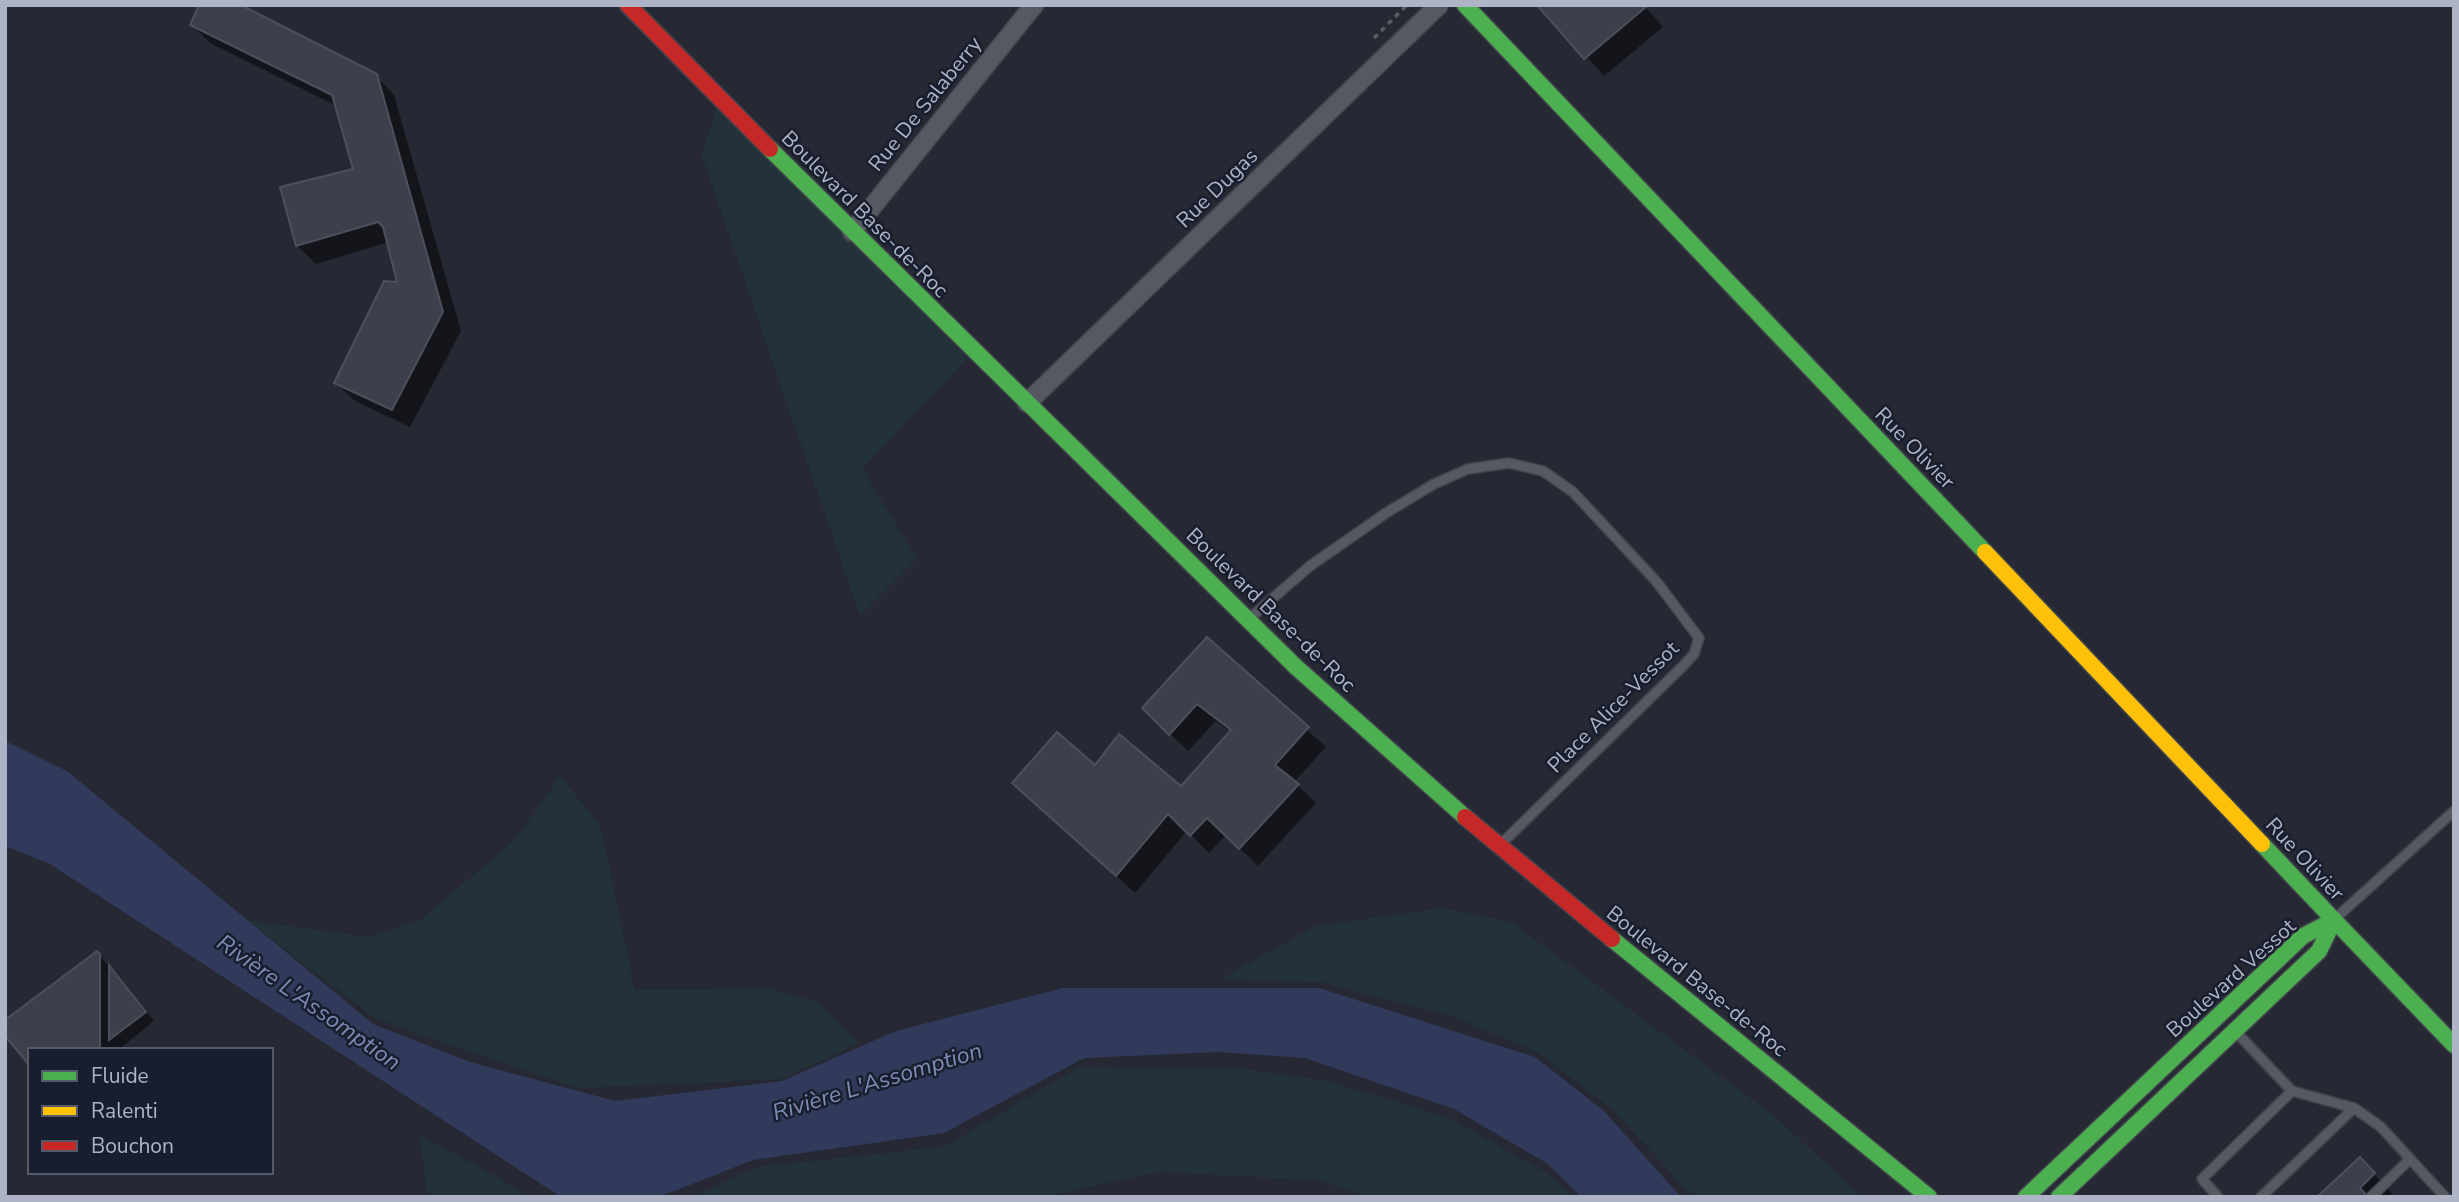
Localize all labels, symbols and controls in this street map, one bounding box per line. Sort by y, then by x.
street label: Rue De Salaberry [862,31,988,177]
street label: Boulevard Base-de-Roc [775,124,955,304]
street label: Rue Dugas [1170,142,1264,234]
street label: Rue Olivier [1869,401,1962,495]
street label: Boulevard Base-de-Roc [1180,522,1362,699]
street label: Place Alice-Vessot [1541,635,1685,779]
street label: Rue Olivier [2259,811,2351,907]
street label: Boulevard Base-de-Roc [1601,899,1794,1063]
street label: Boulevard Vessot [2160,912,2302,1044]
water label: Rivière L'Assomption [211,927,407,1078]
water label: Rivière L'Assomption [769,1035,986,1128]
legend [28,1048,273,1174]
text: Fluide [91,1062,149,1090]
text: Ralenti [91,1097,158,1125]
text: Bouchon [91,1132,174,1160]

